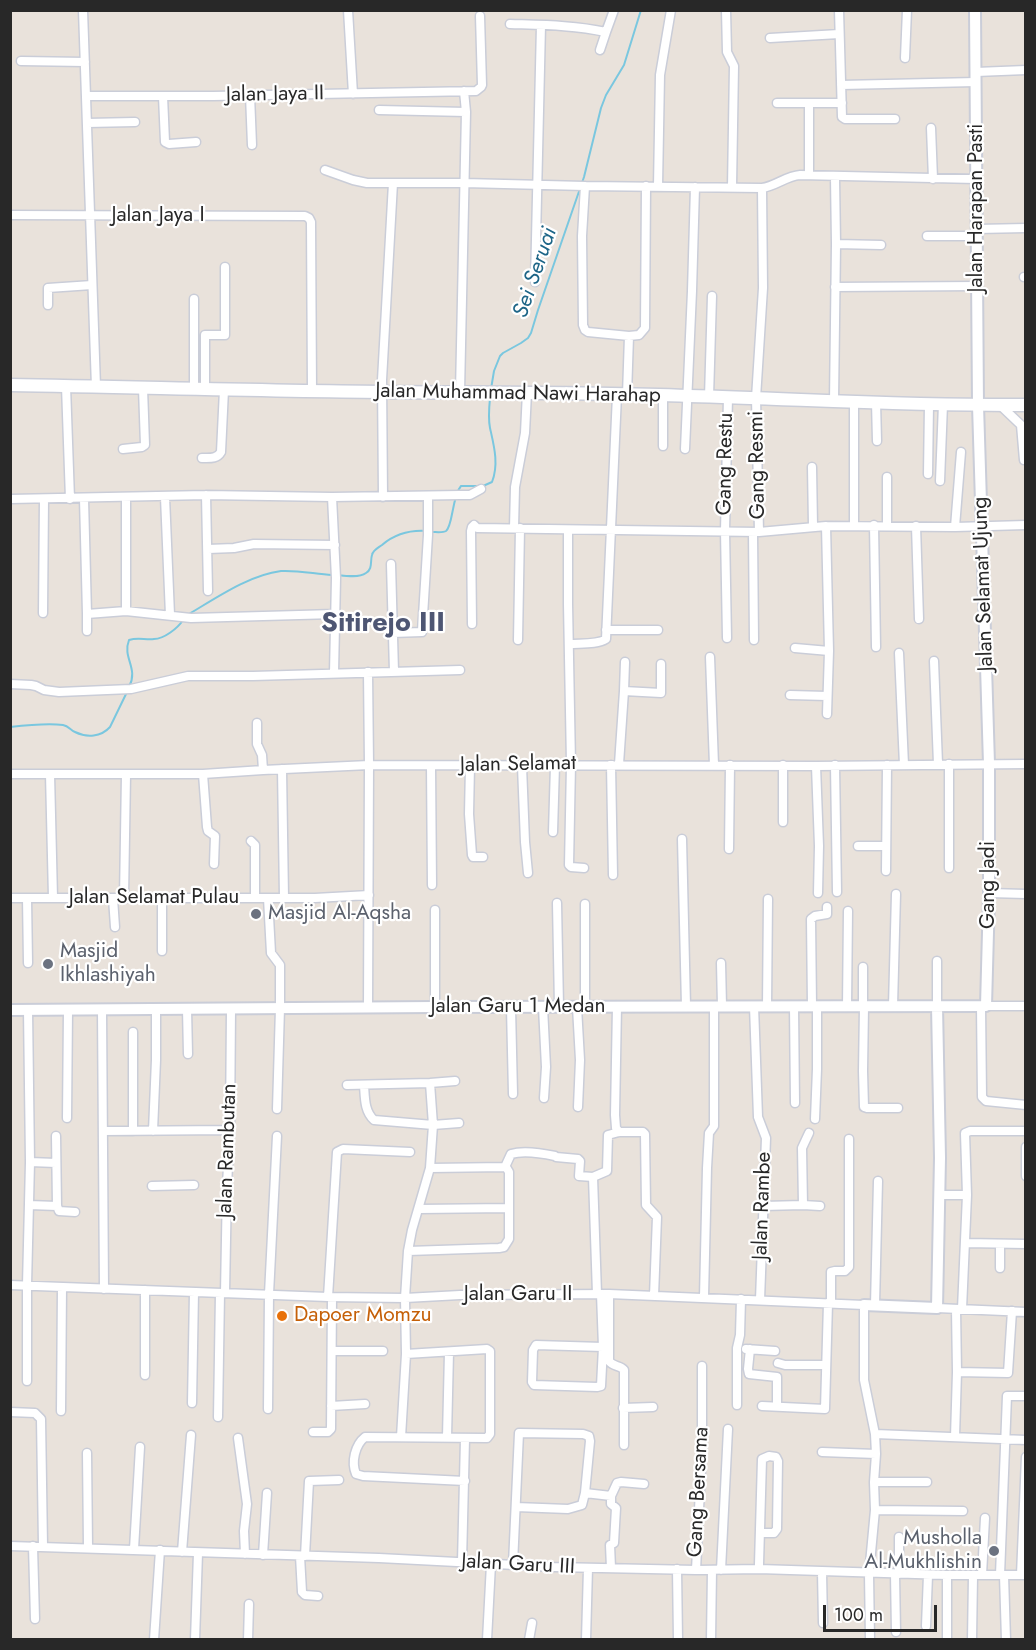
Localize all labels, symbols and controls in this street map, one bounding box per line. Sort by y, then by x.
street label: Jalan Jaya II [226,82,324,108]
street label: Jalan Harapan Pasti [964,123,990,293]
street label: Jalan Jaya I [111,203,205,229]
water label: Sei Seruai [508,224,564,322]
street label: Jalan Muhammad Nawi Harahap [375,379,661,409]
street label: Gang Resmi [744,411,772,519]
street label: Gang Restu [713,412,739,516]
street label: Jalan Selamat Ujung [968,496,1000,672]
district label: Sitirejo III [321,608,445,640]
street label: Jalan Selamat [460,751,576,779]
street label: Gang Jadi [976,841,1002,929]
street label: Jalan Selamat Pulau [69,885,239,911]
place label: Masjid Al-Aqsha [268,901,411,927]
marker: Masjid Al-Aqsha [249,907,263,921]
place label: Masjid Ikhlashiyah [60,939,156,989]
marker: Masjid Ikhlashiyah [41,957,55,971]
street label: Jalan Garu 1 Medan [431,994,605,1020]
street label: Jalan Rambutan [213,1083,243,1219]
street label: Jalan Rambe [749,1151,777,1261]
street label: Jalan Garu II [464,1282,572,1308]
place label: Dapoer Momzu [294,1303,431,1329]
marker: Dapoer Momzu [275,1309,289,1323]
street label: Gang Bersama [683,1426,715,1558]
place label: Musholla Al-Mukhlishin [864,1526,982,1576]
marker: Musholla Al-Mukhlishin [987,1544,1001,1558]
street label: Jalan Garu III [461,1549,575,1581]
scale bar [826,1593,940,1631]
text: 100 m [834,1602,883,1628]

